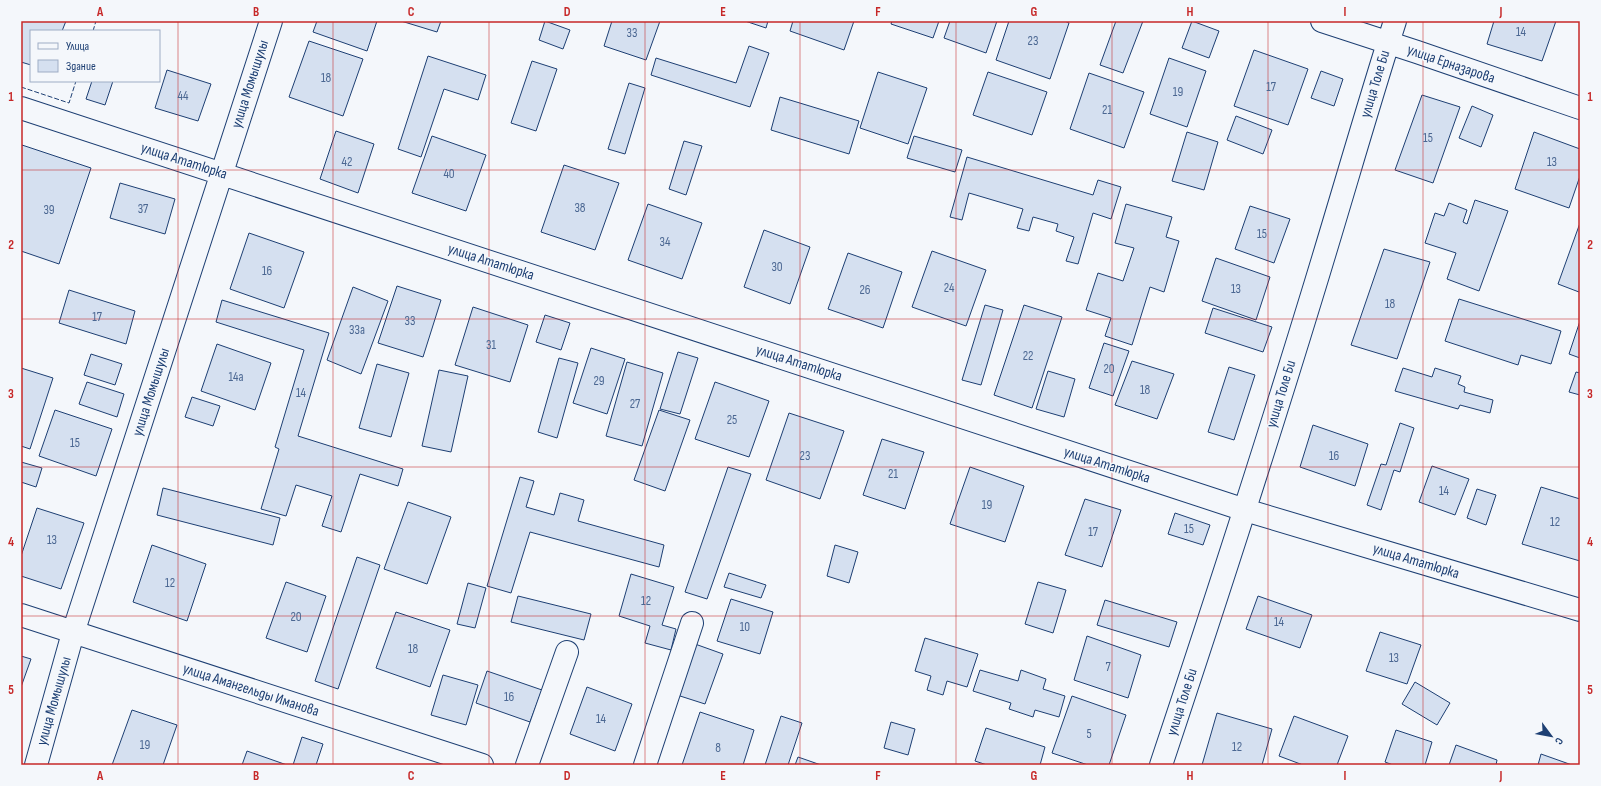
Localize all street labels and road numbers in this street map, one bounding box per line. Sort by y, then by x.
street label: улица Момышулы [227,38,273,130]
street label: улица Ерназарова [1405,40,1498,88]
street label: улица Толе Би [1356,48,1394,120]
street label: улица Ататюрка [139,138,230,184]
street label: улица Ататюрка [446,239,537,285]
street label: улица Ататюрка [754,340,845,386]
street label: улица Момышулы [128,346,174,438]
street label: улица Толе Би [1262,358,1300,430]
street label: улица Ататюрка [1062,442,1153,488]
street label: улица Ататюрка [1370,539,1462,583]
street label: улица Момышулы [32,654,76,748]
street label: улица Амангельды Иманова [180,659,322,721]
street label: улица Толе Би [1162,666,1202,738]

